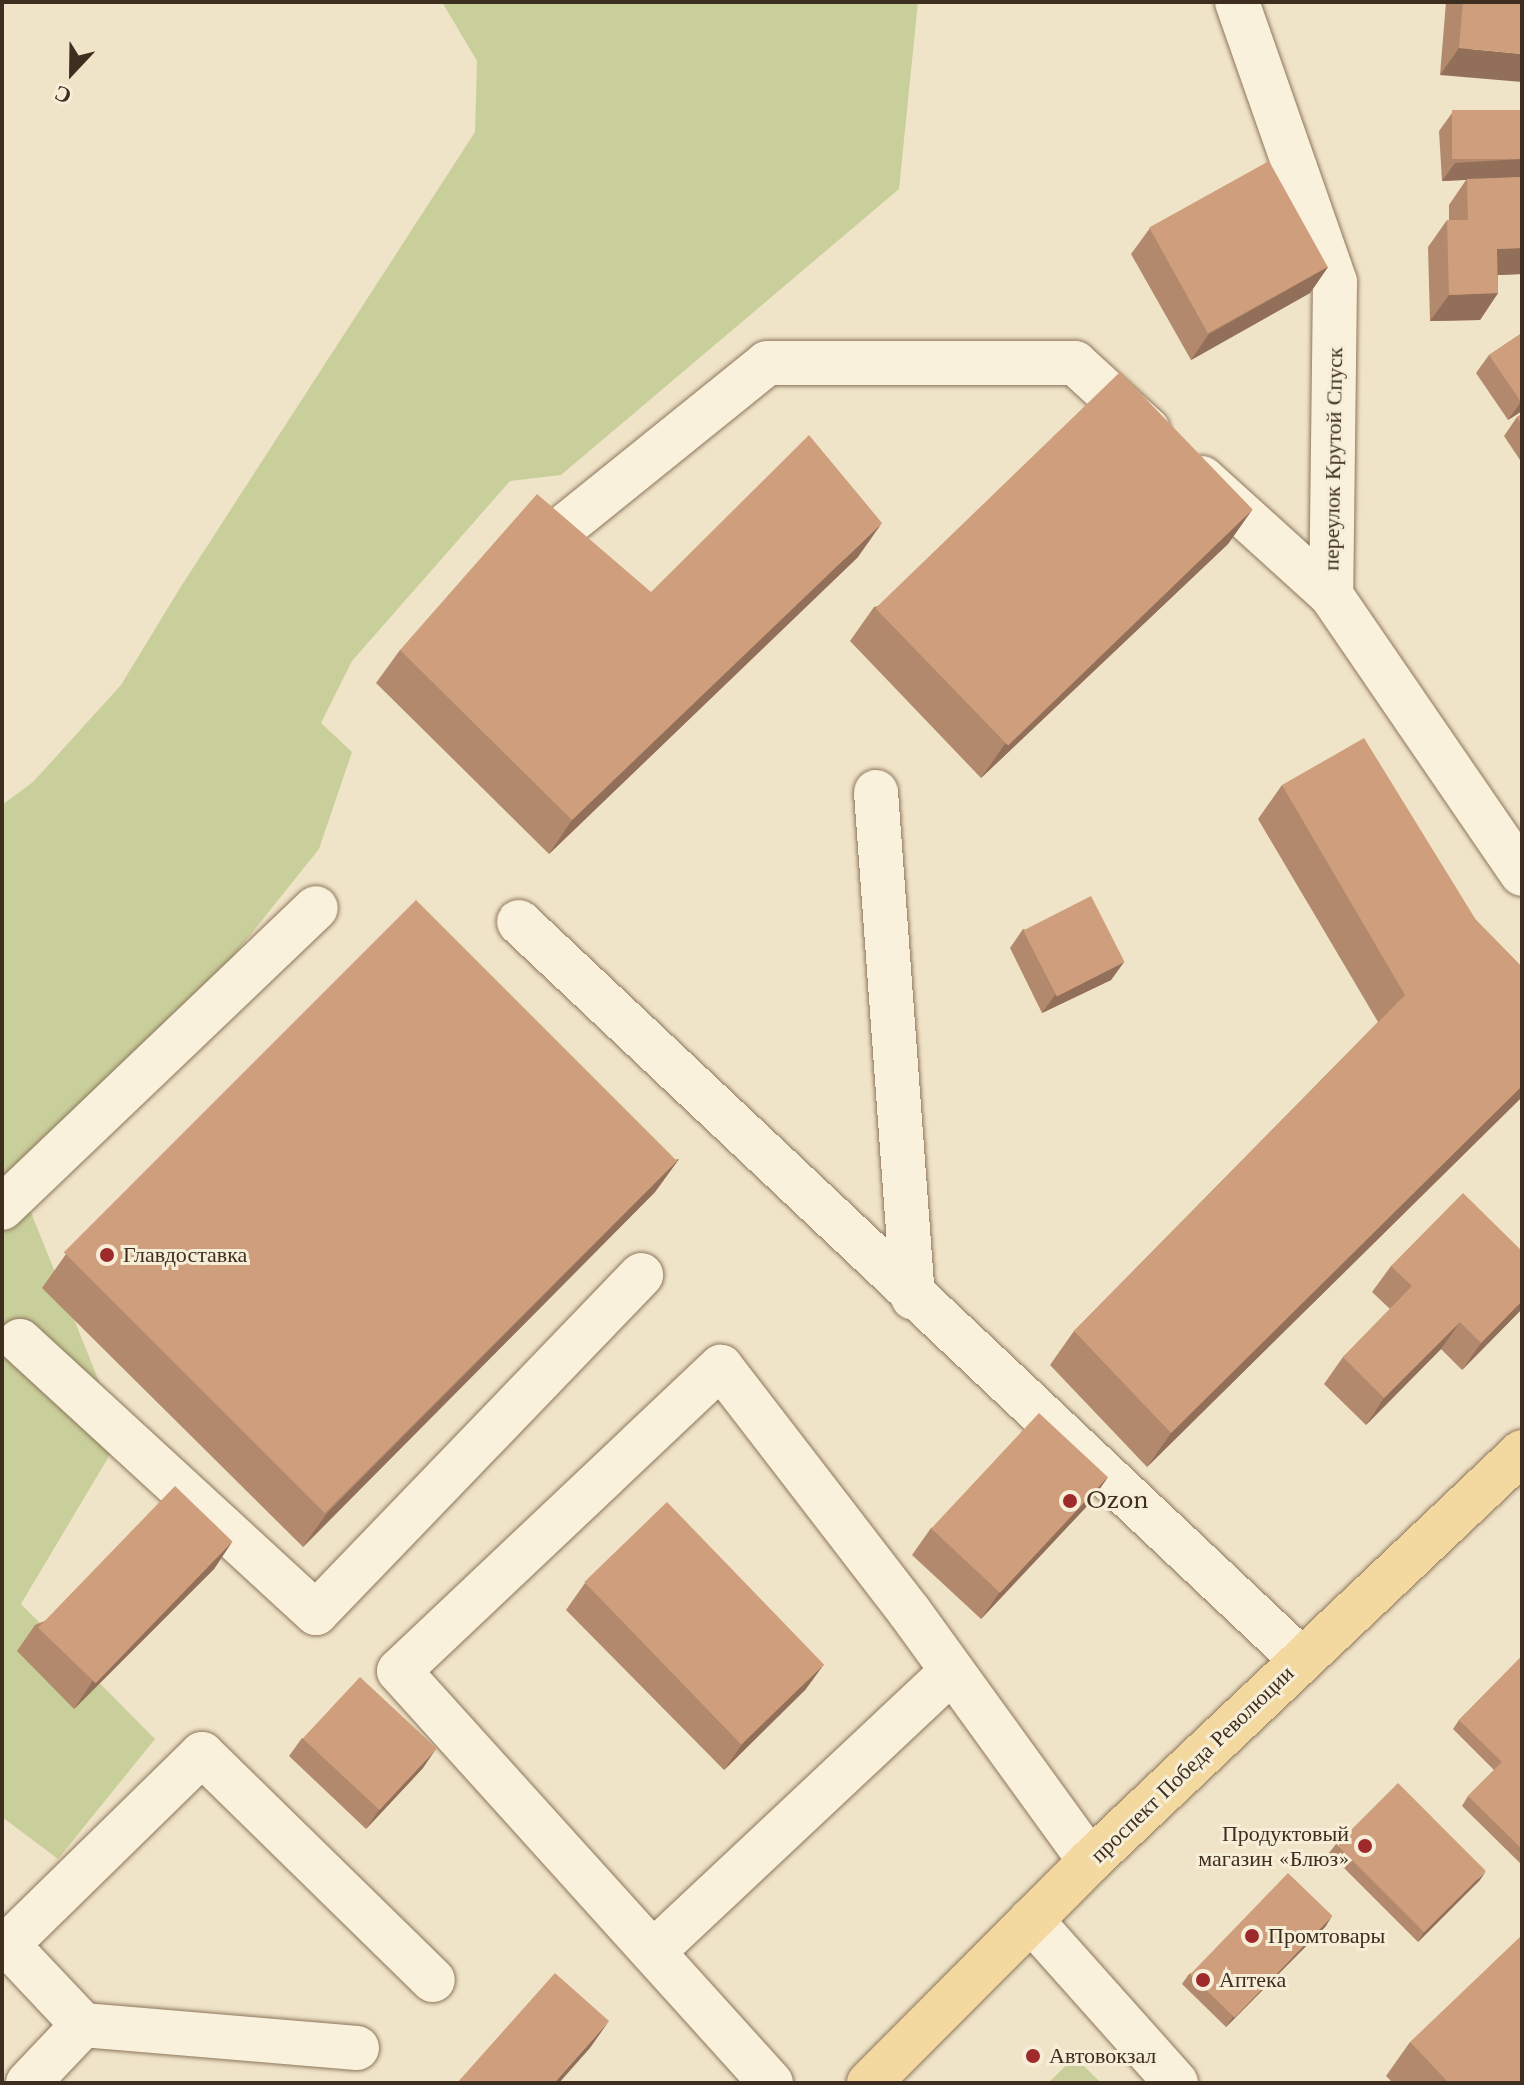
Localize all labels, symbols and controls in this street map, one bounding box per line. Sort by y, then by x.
north arrow [32,32,112,112]
text: С [50,79,75,110]
street label: переулок Крутой Спуск [1318,347,1348,571]
place label: Главдоставка [123,1242,247,1268]
marker: Главдоставка [98,1246,116,1264]
place label: Ozon [1086,1488,1148,1514]
marker: Ozon [1061,1492,1079,1510]
street label: проспект Победа Революции [1085,1660,1299,1868]
place label: Продуктовый магазин «Блюз» [1198,1820,1349,1872]
marker: Продуктовый магазин «Блюз» [1356,1837,1374,1855]
place label: Промтовары [1268,1923,1385,1949]
marker: Промтовары [1243,1927,1261,1945]
place label: Аптека [1219,1967,1286,1993]
marker: Аптека [1194,1971,1212,1989]
place label: Автовокзал [1049,2043,1156,2069]
marker: Автовокзал [1024,2047,1042,2065]

